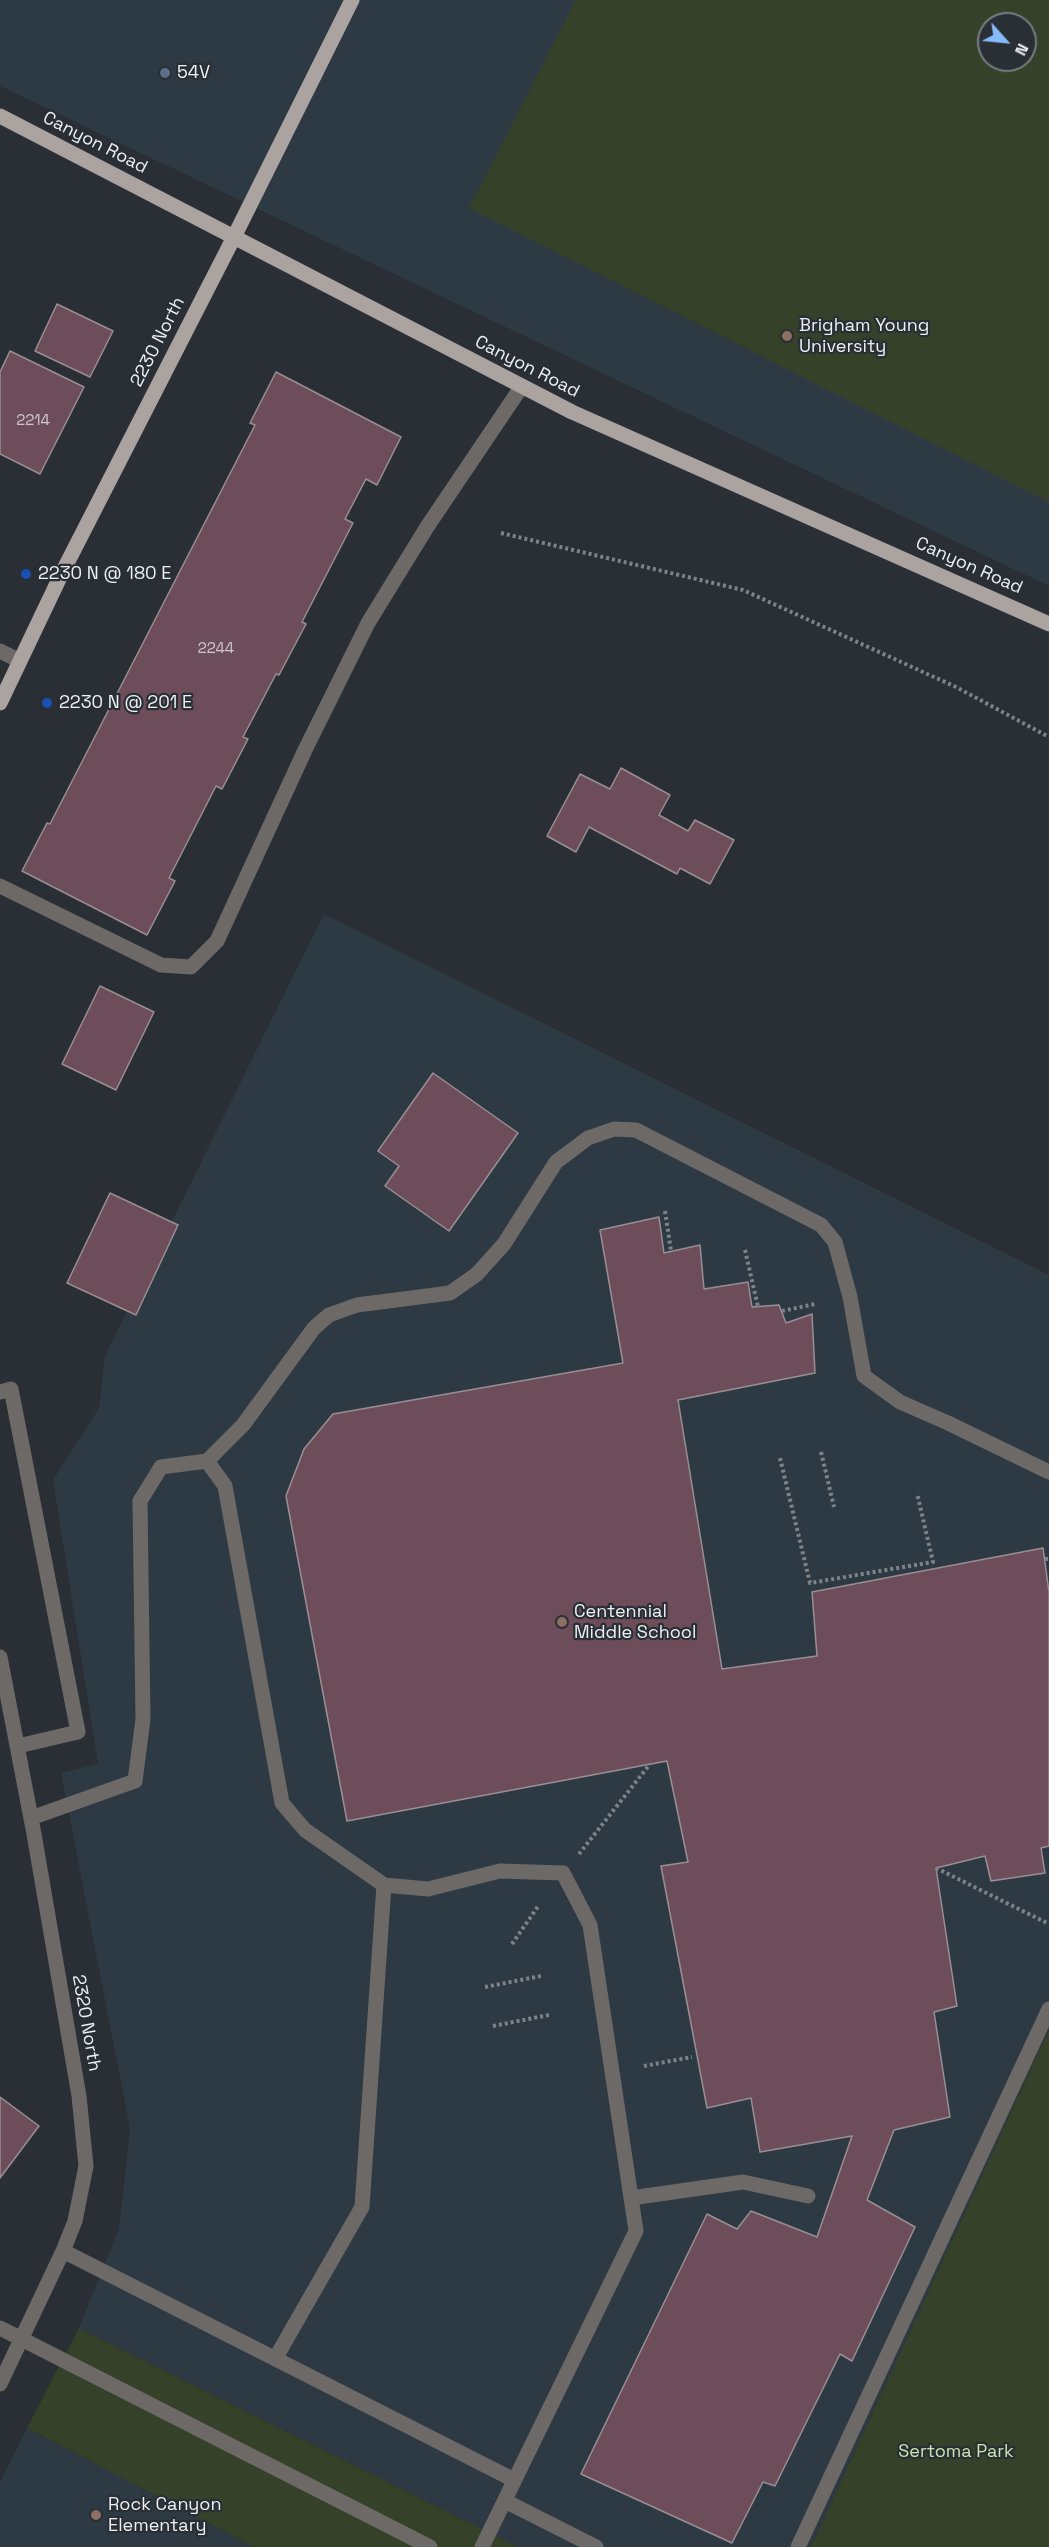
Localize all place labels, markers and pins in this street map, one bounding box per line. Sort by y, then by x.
place label: 54V [177,62,210,84]
marker: 54V [158,66,172,80]
place label: Brigham Young University [799,315,929,358]
marker: Brigham Young University [780,329,794,343]
place label: 2230 N @ 180 E [38,563,171,585]
marker: 2230 N @ 180 E [19,567,33,581]
place label: 2230 N @ 201 E [59,692,192,714]
marker: 2230 N @ 201 E [40,696,54,710]
place label: Centennial Middle School [574,1601,696,1644]
marker: Centennial Middle School [555,1615,569,1629]
place label: Rock Canyon Elementary [108,2494,222,2536]
marker: Rock Canyon Elementary [89,2508,103,2522]

